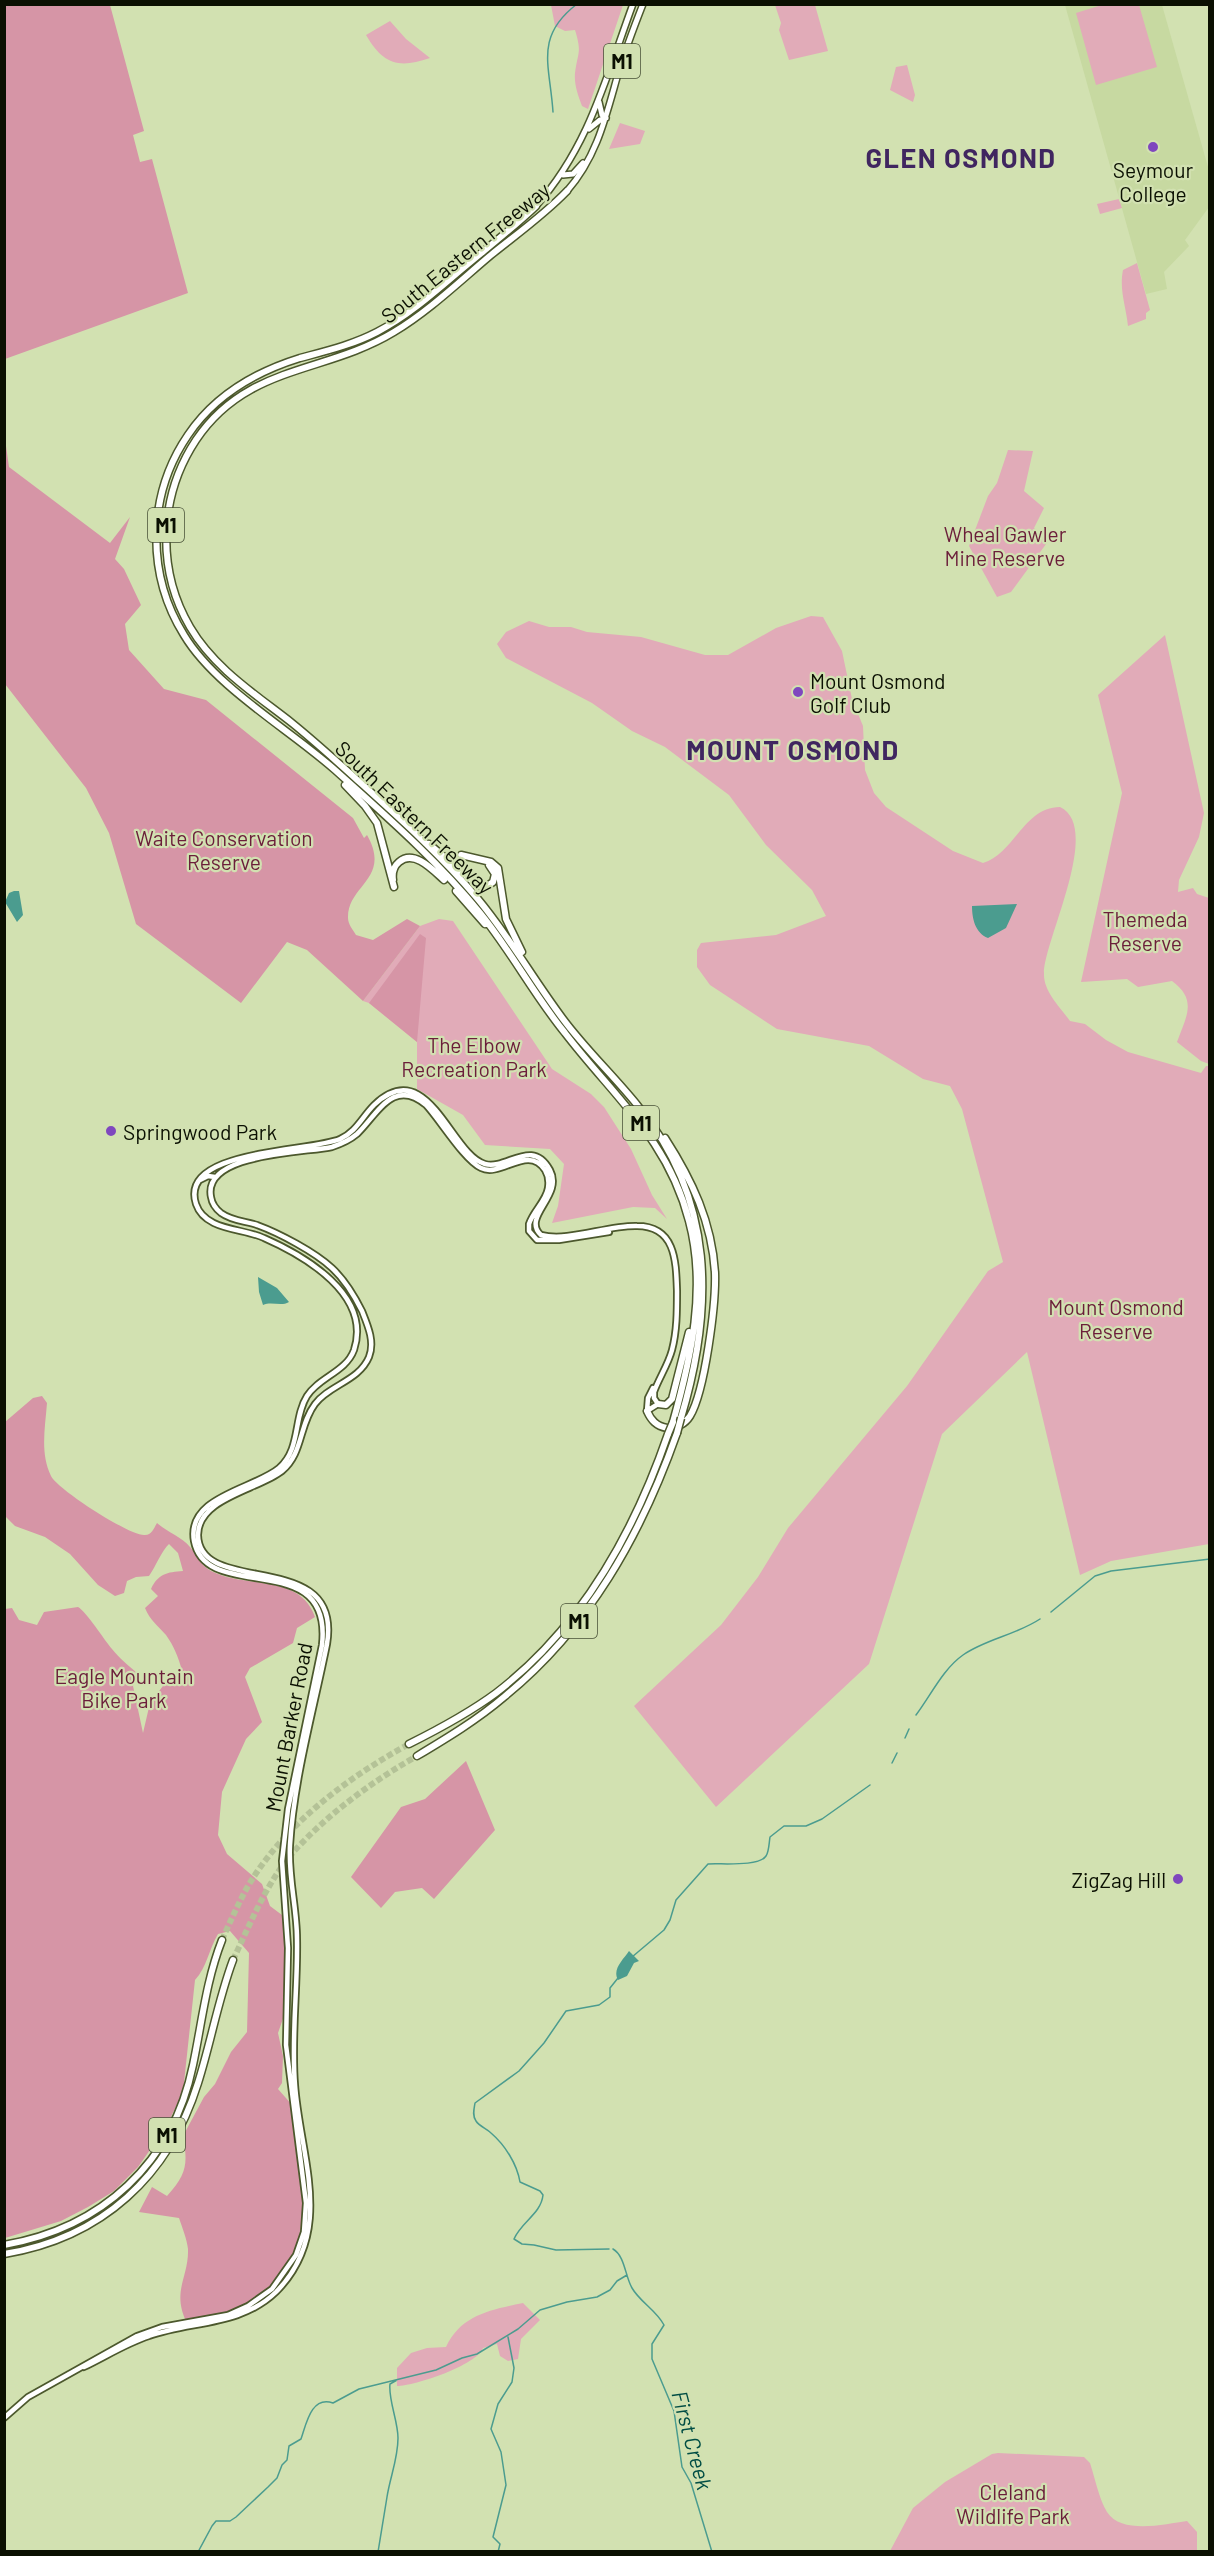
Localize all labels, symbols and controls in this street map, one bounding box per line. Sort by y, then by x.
road number: M1 [604,44,640,78]
marker: Seymour College [1146,140,1160,154]
district label: GLEN OSMOND [866,141,1056,173]
place label: Seymour College [1113,157,1194,206]
street label: South Eastern Freeway [376,176,555,328]
road number: M1 [148,508,184,542]
park label: Wheal Gawler Mine Reserve [944,521,1067,570]
place label: Mount Osmond Golf Club [810,668,945,717]
marker: Mount Osmond Golf Club [791,685,805,699]
district label: MOUNT OSMOND [686,733,900,765]
street label: South Eastern Freeway [331,735,499,899]
park label: Waite Conservation Reserve [135,825,313,874]
park label: Themeda Reserve [1103,906,1187,955]
park label: The Elbow Recreation Park [401,1032,547,1081]
road number: M1 [623,1106,659,1140]
place label: Springwood Park [123,1119,277,1144]
marker: Springwood Park [104,1124,118,1138]
park label: Mount Osmond Reserve [1048,1294,1184,1343]
road number: M1 [561,1604,597,1638]
street label: Mount Barker Road [259,1640,317,1814]
park label: Eagle Mountain Bike Park [55,1663,193,1712]
place label: ZigZag Hill [1071,1867,1166,1892]
marker: ZigZag Hill [1171,1872,1185,1886]
road number: M1 [149,2118,185,2152]
water label: First Creek [667,2388,719,2493]
park label: Cleland Wildlife Park [956,2479,1070,2528]

